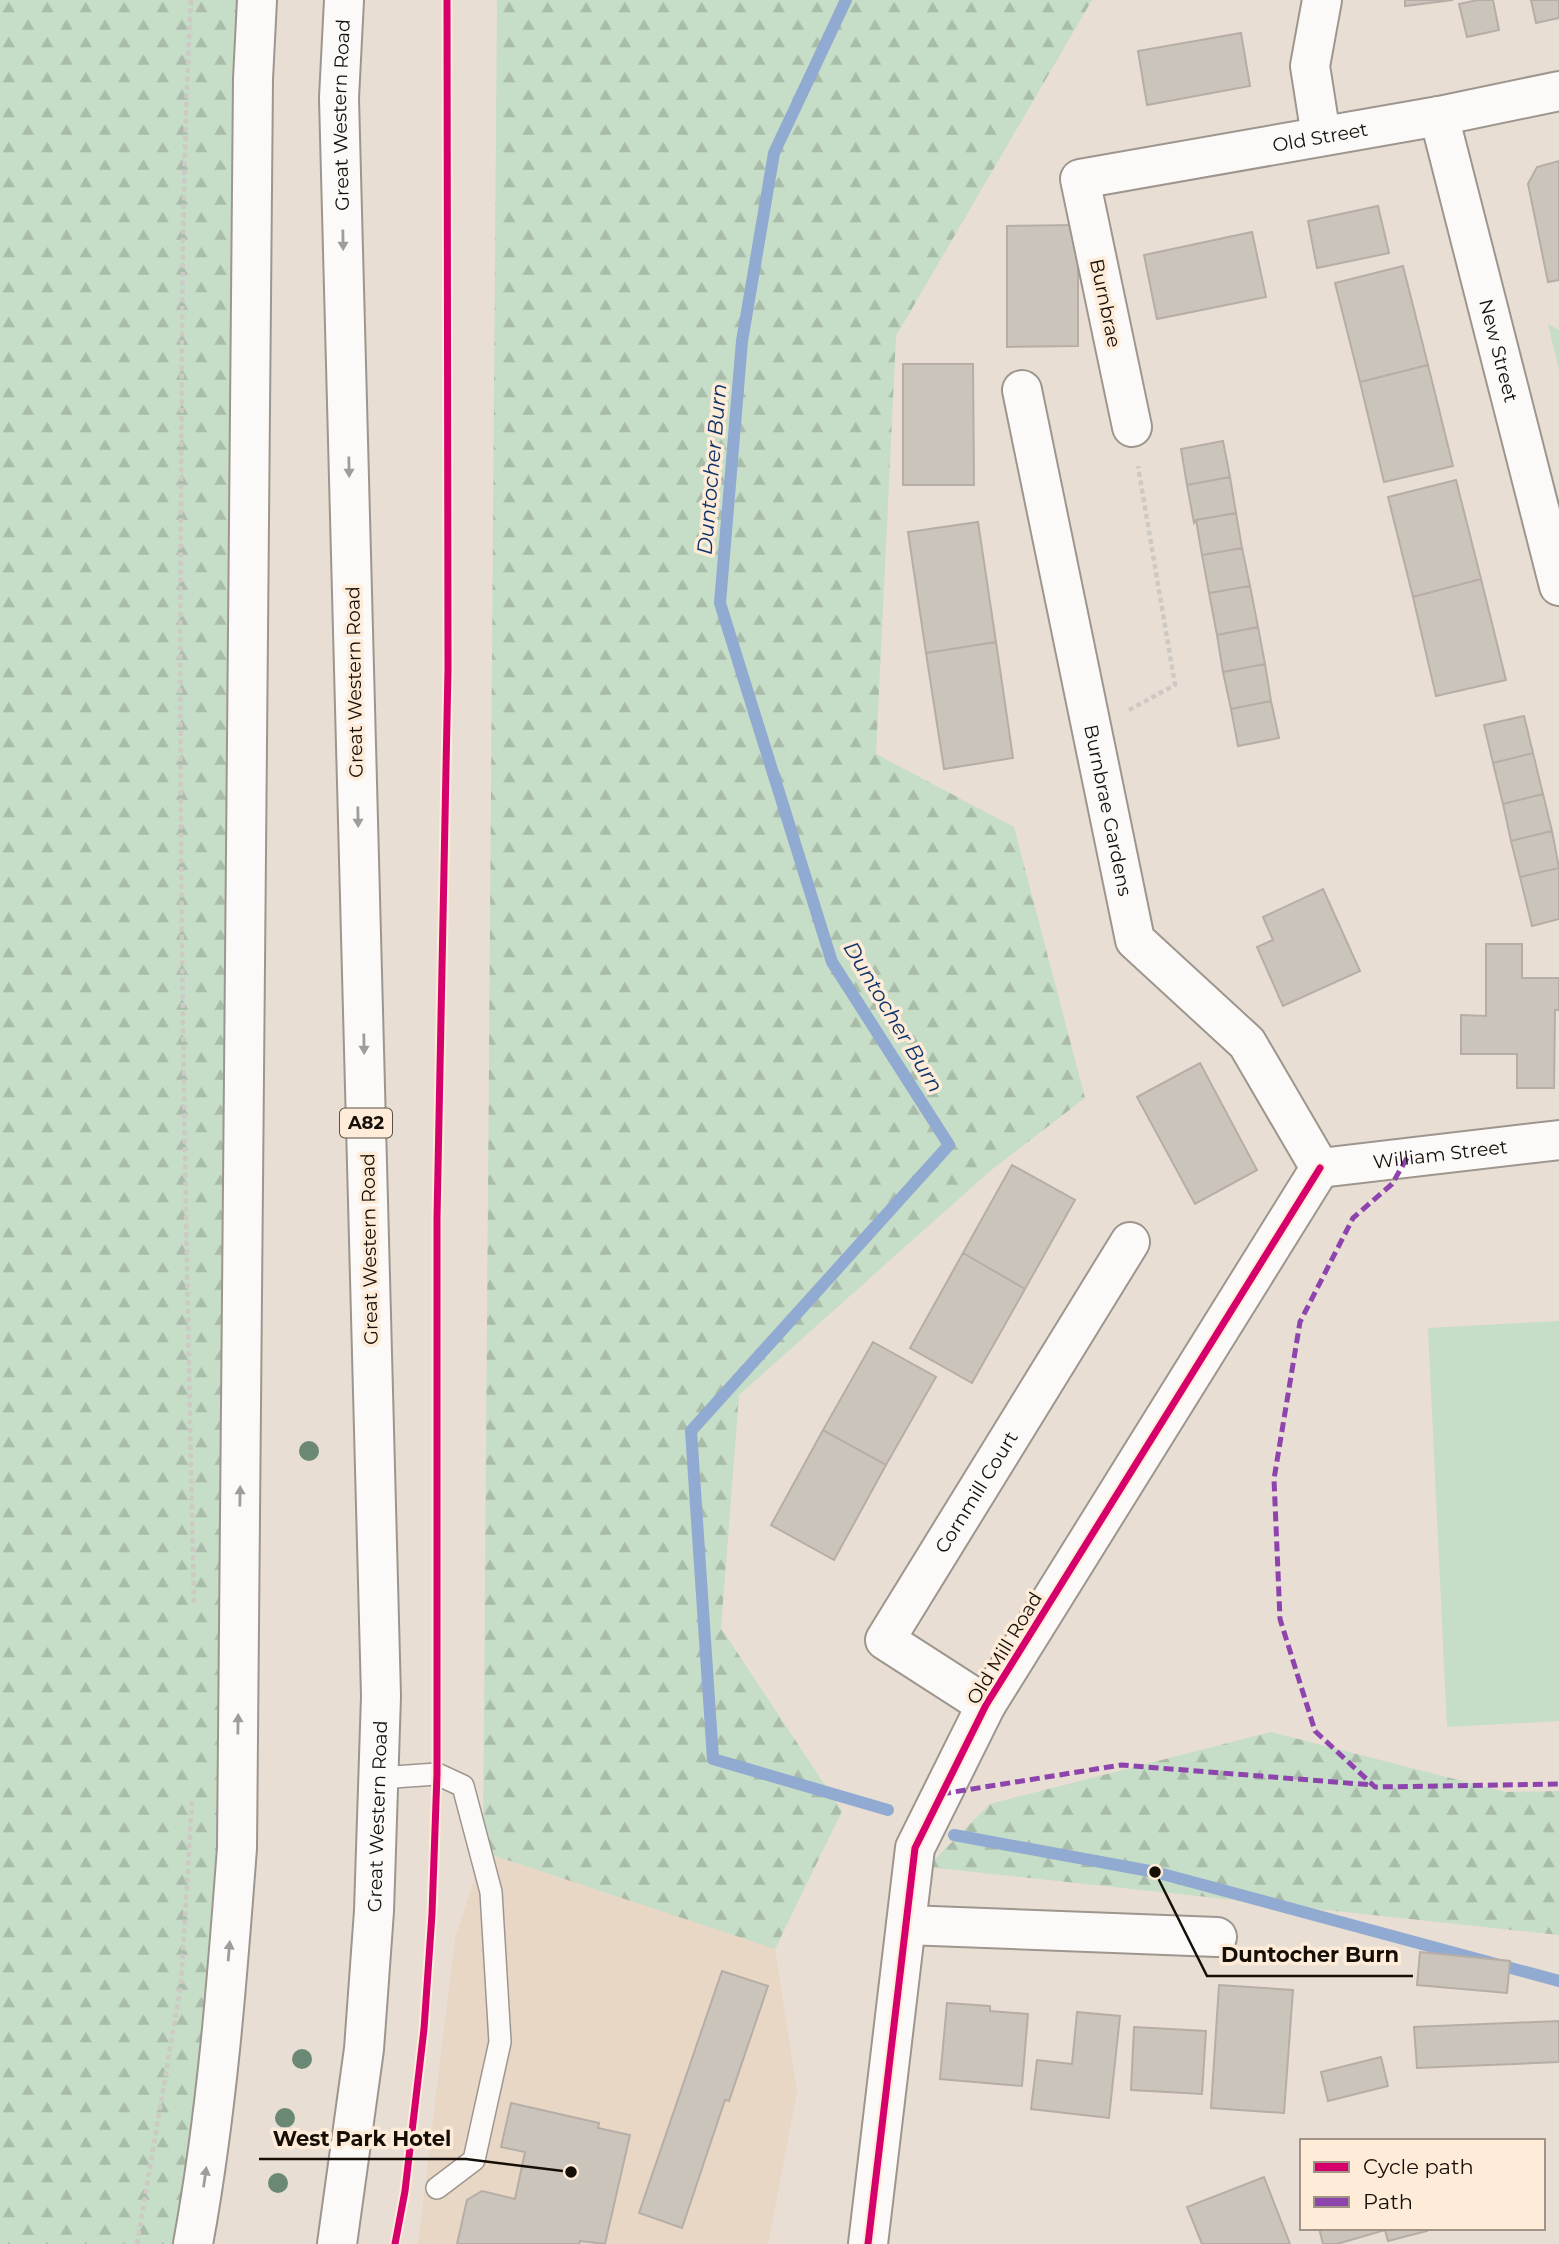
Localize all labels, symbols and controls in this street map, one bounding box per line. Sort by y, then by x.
street label: Great Western Road [328,18,355,211]
street label: Old Street [1271,118,1370,157]
one-way arrow [337,229,348,251]
street label: Burnbrae [1085,257,1126,349]
street label: New Street [1474,296,1523,405]
water label: Duntocher Burn [692,382,731,556]
one-way arrow [343,456,354,478]
street label: Great Western Road [341,586,368,778]
street label: Burnbrae Gardens [1079,722,1137,898]
one-way arrow [352,806,364,828]
water label: Duntocher Burn [838,937,948,1097]
one-way arrow [358,1034,369,1056]
road number: A82 [340,1108,392,1138]
street label: William Street [1372,1135,1509,1174]
street label: Great Western Road [356,1153,383,1345]
street label: Cornmill Court [930,1427,1023,1557]
one-way arrow [235,1485,246,1507]
street label: Old Mill Road [962,1588,1047,1709]
one-way arrow [233,1712,244,1734]
street label: Great Western Road [363,1720,392,1913]
callout: Duntocher Burn [1207,1934,1413,1976]
one-way arrow [224,1939,235,1961]
text: Duntocher Burn [1221,1942,1399,1967]
callout: West Park Hotel [259,2117,466,2159]
text: West Park Hotel [273,2126,451,2151]
legend [1300,2139,1545,2230]
text: Cycle path [1363,2154,1474,2179]
one-way arrow [199,2166,210,2188]
text: Path [1363,2189,1413,2214]

